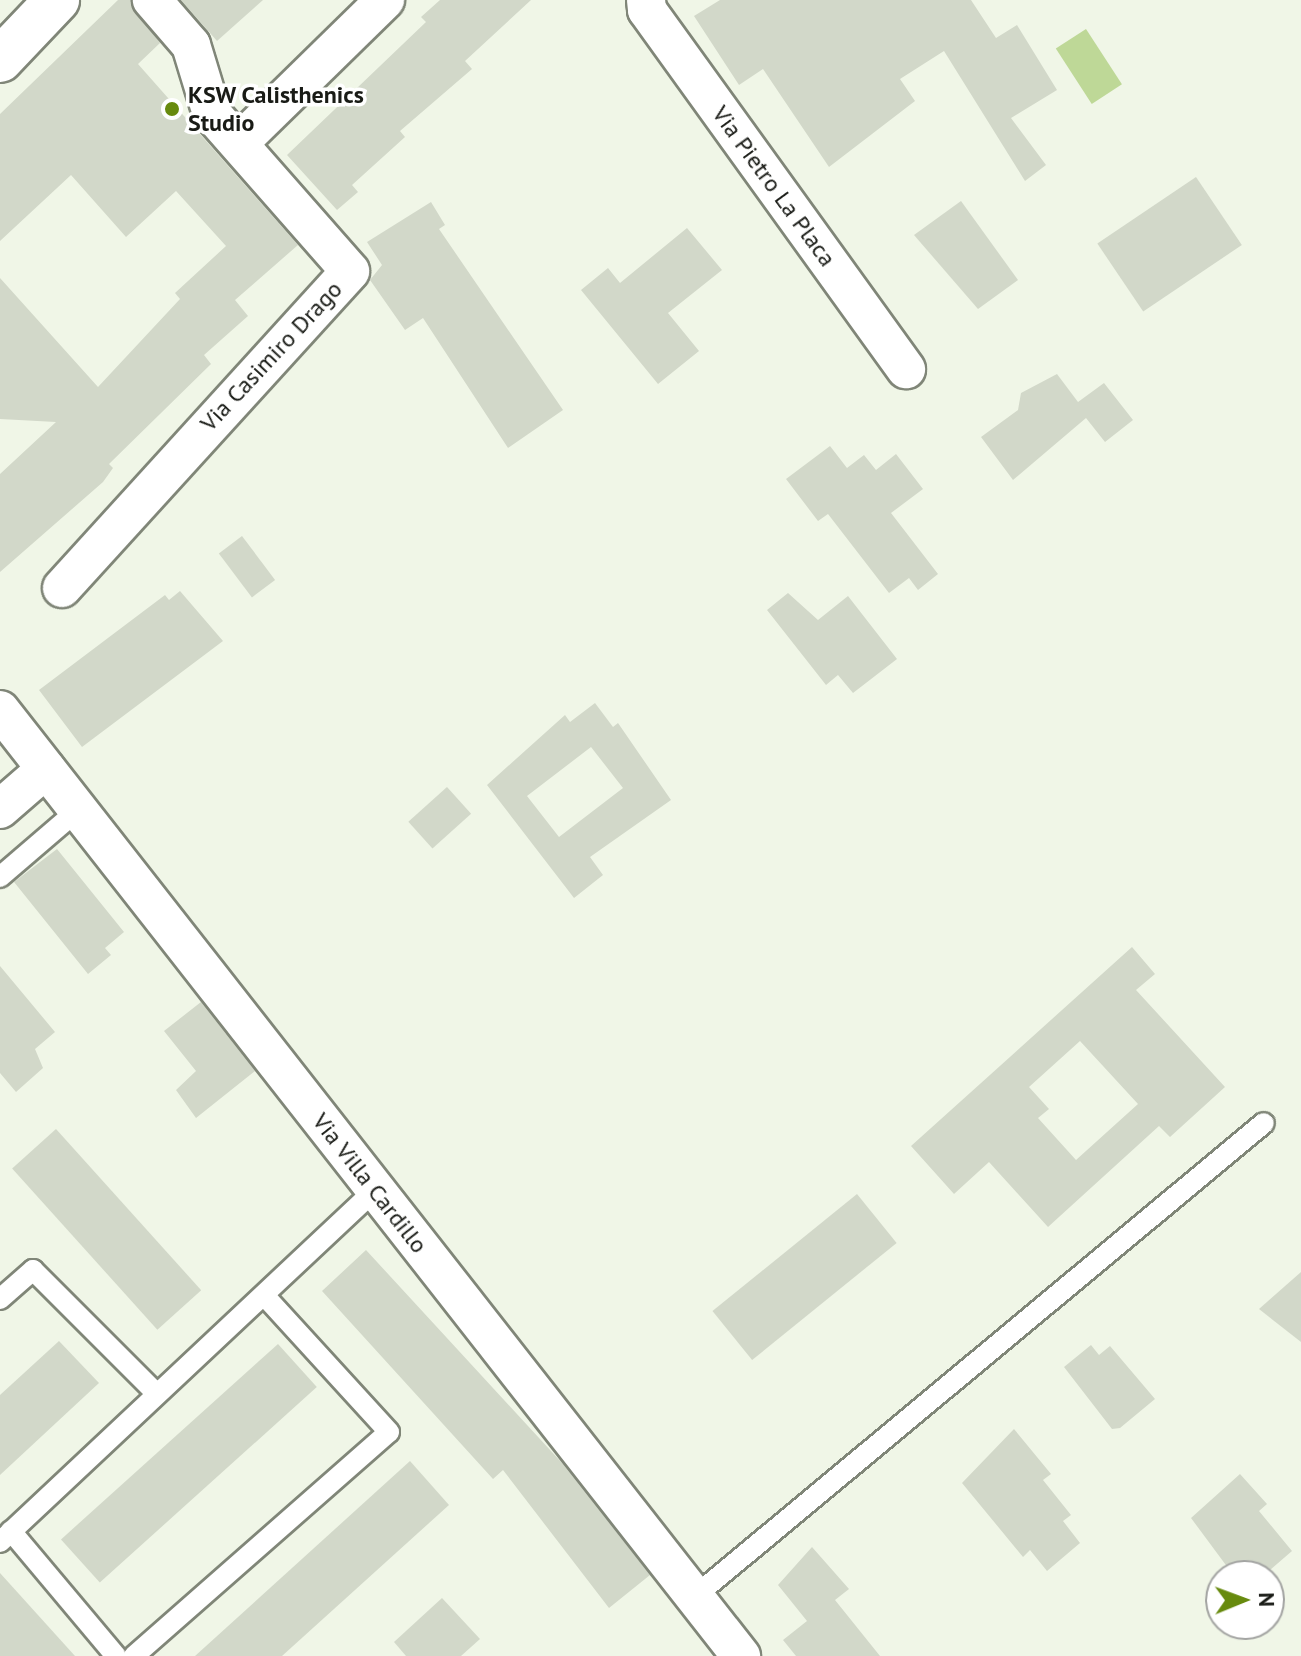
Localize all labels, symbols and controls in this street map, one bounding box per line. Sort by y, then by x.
place label: KSW Calisthenics Studio [188,81,365,137]
marker: KSW Calisthenics Studio [163,100,181,118]
street label: Via Pietro La Placa [706,100,842,272]
street label: Via Casimiro Drago [194,275,348,437]
street label: Via Villa Cardillo [306,1107,434,1259]
north arrow [1205,1560,1285,1640]
text: N [1253,1592,1281,1607]

